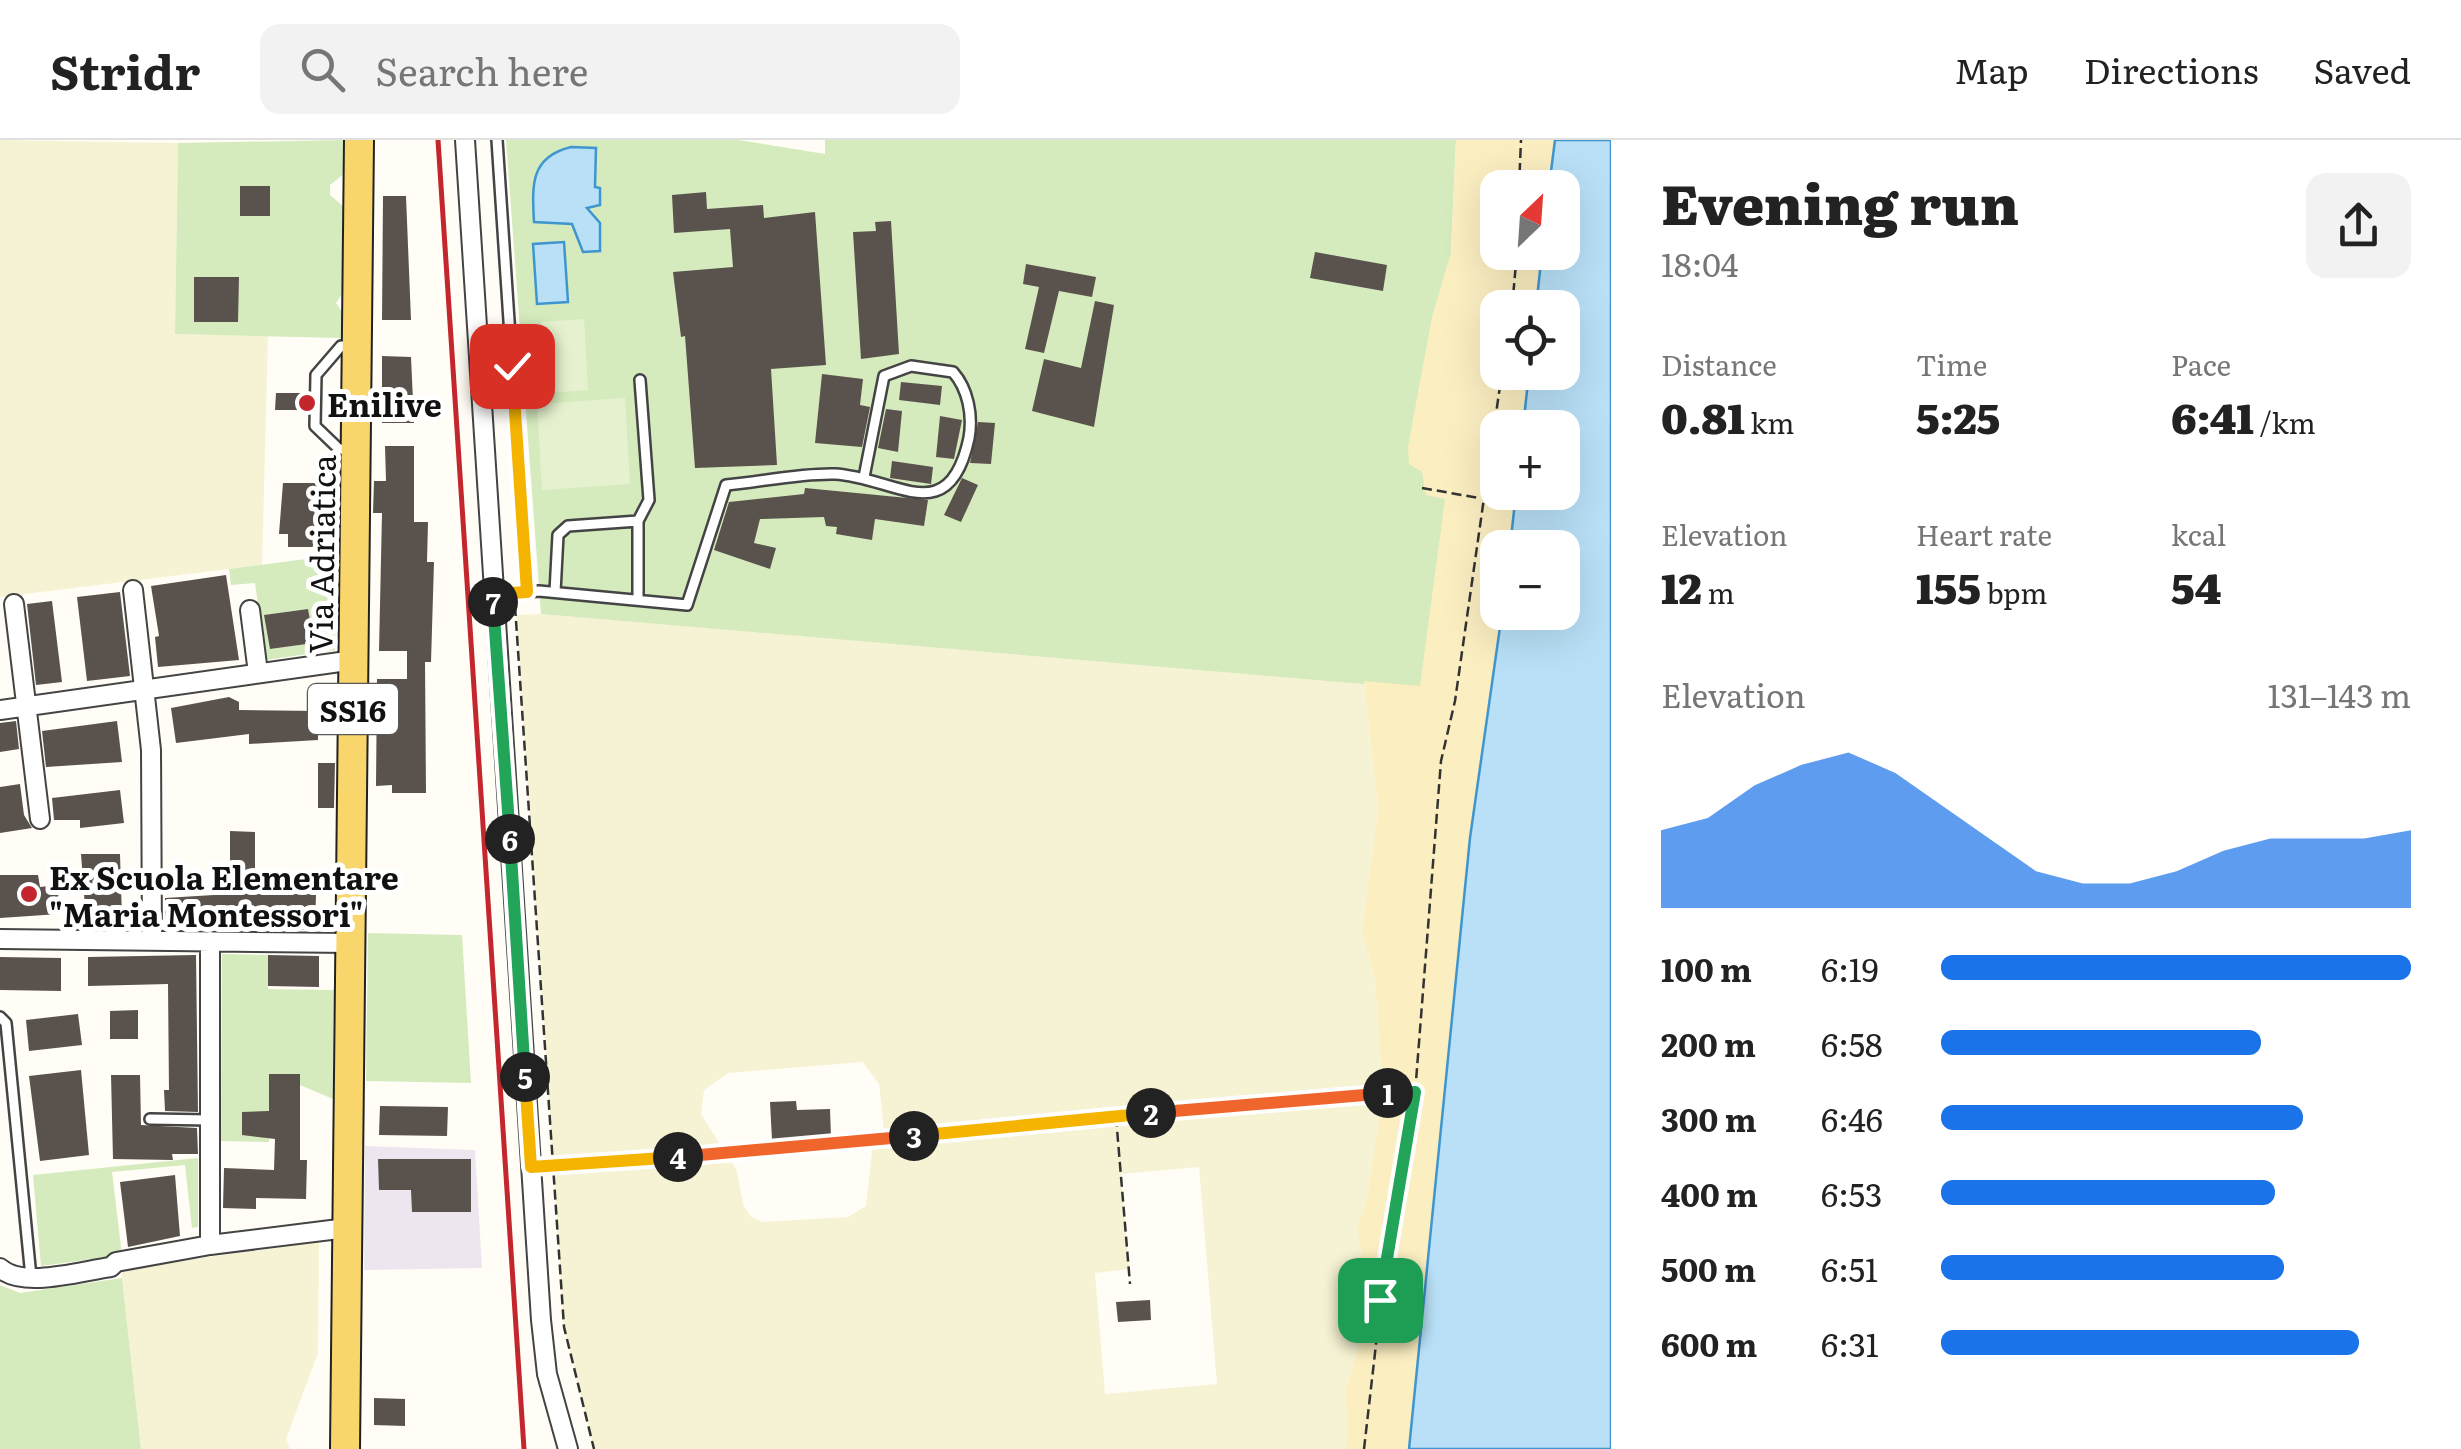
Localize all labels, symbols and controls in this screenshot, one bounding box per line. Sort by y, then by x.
search box [260,24,960,114]
text: Stridr [50,34,200,105]
text: Search here [375,41,588,98]
icon: search [295,42,350,97]
text: Map [1954,43,2029,95]
text: Directions [2084,43,2259,95]
text: Saved [2314,43,2411,95]
text: Evening run [1661,160,2019,242]
north arrow [1480,170,1580,270]
map controls [1480,170,1580,630]
button: share [2306,173,2411,278]
text: 18:04 [1661,239,1738,287]
button: locate [1480,290,1580,390]
pin [470,324,555,409]
icon: check [485,339,540,394]
text: Distance [1661,343,1777,385]
text: Time [1916,343,1987,385]
text: Pace [2171,343,2231,385]
place label: Enilive [327,379,442,427]
text: 0.81 [1661,385,1745,447]
text: 5:25 [1916,385,2000,447]
text: 6:41 [2171,385,2254,447]
marker: Enilive [296,392,318,414]
text: km [1745,401,1794,443]
text: /km [2254,401,2316,443]
button: + [1480,410,1580,510]
street label: Via Adriatica [294,453,346,654]
text: Elevation [1661,513,1788,555]
text: Heart rate [1916,513,2052,555]
text: kcal [2171,513,2226,555]
button: − [1480,530,1580,630]
text: 12 [1661,555,1702,617]
text: 155 [1916,555,1981,617]
text: 54 [2171,555,2221,617]
text: m [1702,571,1735,613]
text: bpm [1981,571,2048,613]
pin: 7 [468,577,518,627]
text: 7 [485,581,501,623]
text: Elevation [1661,670,1806,718]
text: 131–143 m [2267,670,2411,718]
road number: SS16 [308,684,398,734]
pin: 6 [485,814,535,864]
text: 6 [502,818,518,860]
place label: Ex Scuola Elementare "Maria Montessori" [49,852,399,937]
marker: Ex Scuola Elementare "Maria Montessori" [18,883,40,905]
text: 100 m [1661,944,1752,992]
text: 6:19 [1821,944,1879,992]
text: 200 m [1661,1019,1756,1067]
text: 6:58 [1821,1019,1883,1067]
pin: 5 [500,1052,550,1102]
text: 5 [517,1056,533,1098]
pin: 1 [1363,1068,1413,1118]
text: 1 [1382,1072,1394,1114]
pin: 2 [1126,1088,1176,1138]
text: 2 [1143,1092,1159,1134]
text: 300 m [1661,1094,1757,1142]
text: 6:46 [1821,1094,1883,1142]
pin: 3 [889,1111,939,1161]
text: 3 [906,1115,922,1157]
pin: 4 [653,1132,703,1182]
text: 4 [670,1136,686,1178]
text: 400 m [1661,1169,1758,1217]
text: 6:53 [1821,1169,1882,1217]
text: 500 m [1661,1244,1756,1292]
text: 6:51 [1821,1244,1878,1292]
pin [1338,1258,1423,1343]
icon: arrive [1353,1273,1408,1328]
text: 600 m [1661,1319,1757,1367]
text: 6:31 [1821,1319,1879,1367]

